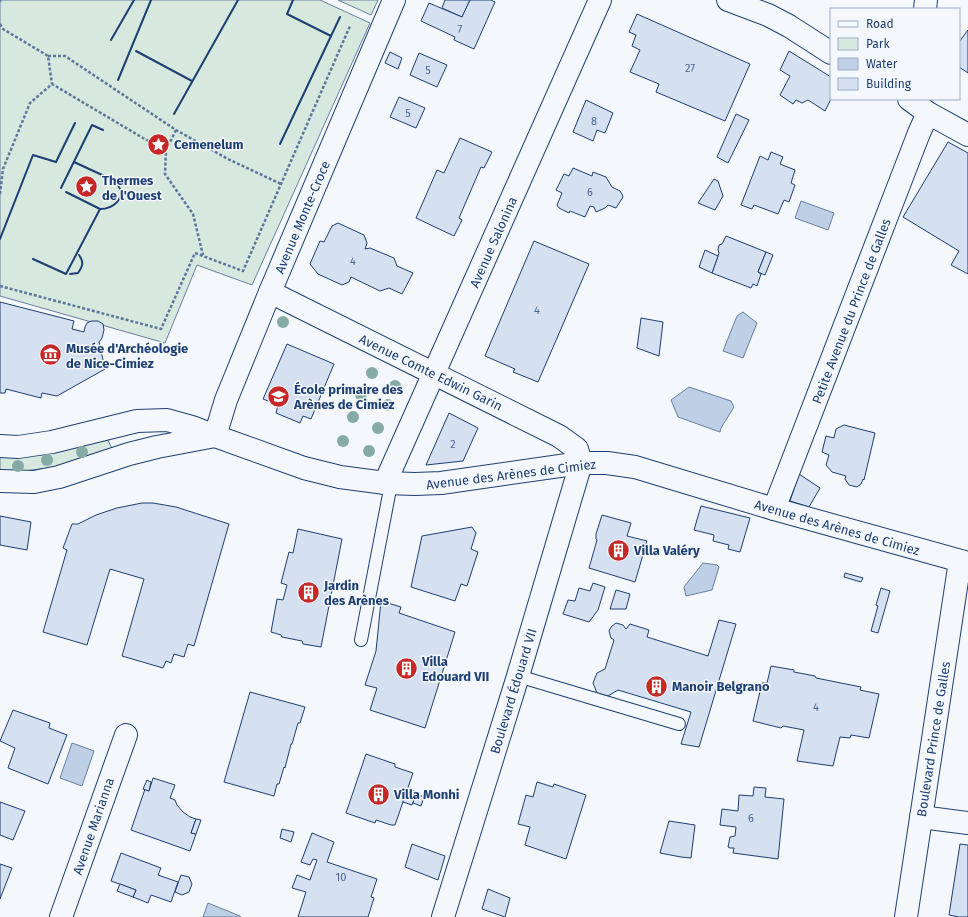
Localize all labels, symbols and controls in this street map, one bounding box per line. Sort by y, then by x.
legend [830,8,960,100]
text: Road [866,17,894,31]
house number: 7 [458,23,463,36]
text: Park [866,37,890,51]
text: Water [866,57,898,71]
house number: 27 [685,62,695,75]
house number: 5 [425,64,431,77]
text: Building [866,77,912,91]
house number: 5 [405,107,411,120]
house number: 8 [591,115,597,128]
place icon: Cemenelum [145,131,171,157]
place label: Cemenelum [174,137,244,152]
street label: Avenue Monte-Croce [272,159,333,276]
place label: Thermes de l'Ouest [102,173,163,203]
place icon: Thermes de l'Ouest [74,174,100,200]
house number: 6 [587,186,593,199]
street label: Avenue Salonina [467,194,520,290]
street label: Petite Avenue du Prince de Galles [809,216,894,406]
house number: 4 [350,255,356,268]
house number: 4 [534,304,540,317]
street label: Avenue Comte Edwin Garin [357,331,505,414]
place label: Musée d'Archéologie de Nice-Cimiez [66,341,188,371]
museum icon: Musée d'Archéologie de Nice-Cimiez [38,342,64,368]
place label: École primaire des Arènes de Cimiez [293,381,404,412]
school or university icon: École primaire des Arènes de Cimiez [266,383,292,409]
house number: 2 [450,438,456,451]
street label: Avenue des Arènes de Cimiez [425,457,597,492]
street label: Avenue des Arènes de Cimiez [753,497,921,558]
building icon: Villa Valéry [606,537,632,563]
place label: Villa Valéry [633,543,700,558]
place label: Jardin des Arènes [323,578,390,608]
building icon: Jardin des Arènes [295,579,321,605]
street label: Boulevard Édouard VII [487,627,540,756]
place label: Villa Edouard VII [421,654,489,684]
building icon: Villa Edouard VII [394,655,420,681]
street label: Boulevard Prince de Galles [914,660,953,818]
building icon: Manoir Belgrano [643,673,669,699]
place label: Manoir Belgrano [672,679,770,694]
house number: 4 [813,701,819,714]
street label: Avenue Marianna [70,776,117,877]
building icon: Villa Monhi [366,781,392,807]
place label: Villa Monhi [393,787,460,802]
house number: 6 [748,812,754,825]
house number: 10 [336,871,346,884]

